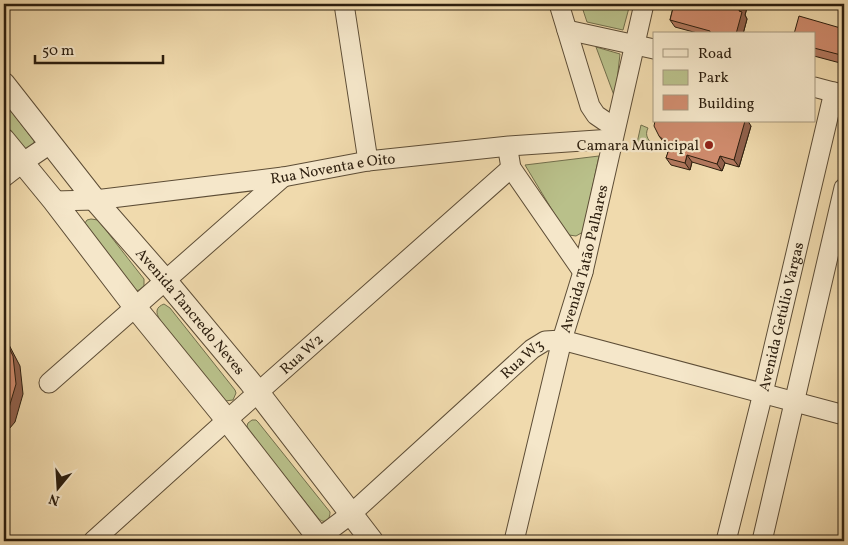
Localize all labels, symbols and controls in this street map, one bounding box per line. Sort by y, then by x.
scale bar [35,32,162,64]
legend [653,32,816,122]
text: 50 m [42,41,74,62]
text: Road [698,44,732,65]
text: Park [698,68,729,89]
text: Building [698,94,755,115]
place label: Camara Municipal [577,136,699,157]
marker: Camara Municipal [703,139,715,151]
street label: Rua Noventa e Oito [269,149,397,190]
street label: Avenida Tatão Palhares [556,183,615,336]
street label: Avenida Getúlio Vargas [755,240,810,394]
street label: Avenida Tancredo Neves [130,244,249,380]
street label: Rua W2 [276,330,329,380]
street label: Rua W3 [497,335,548,385]
north arrow [32,462,82,512]
text: N [47,488,62,510]

